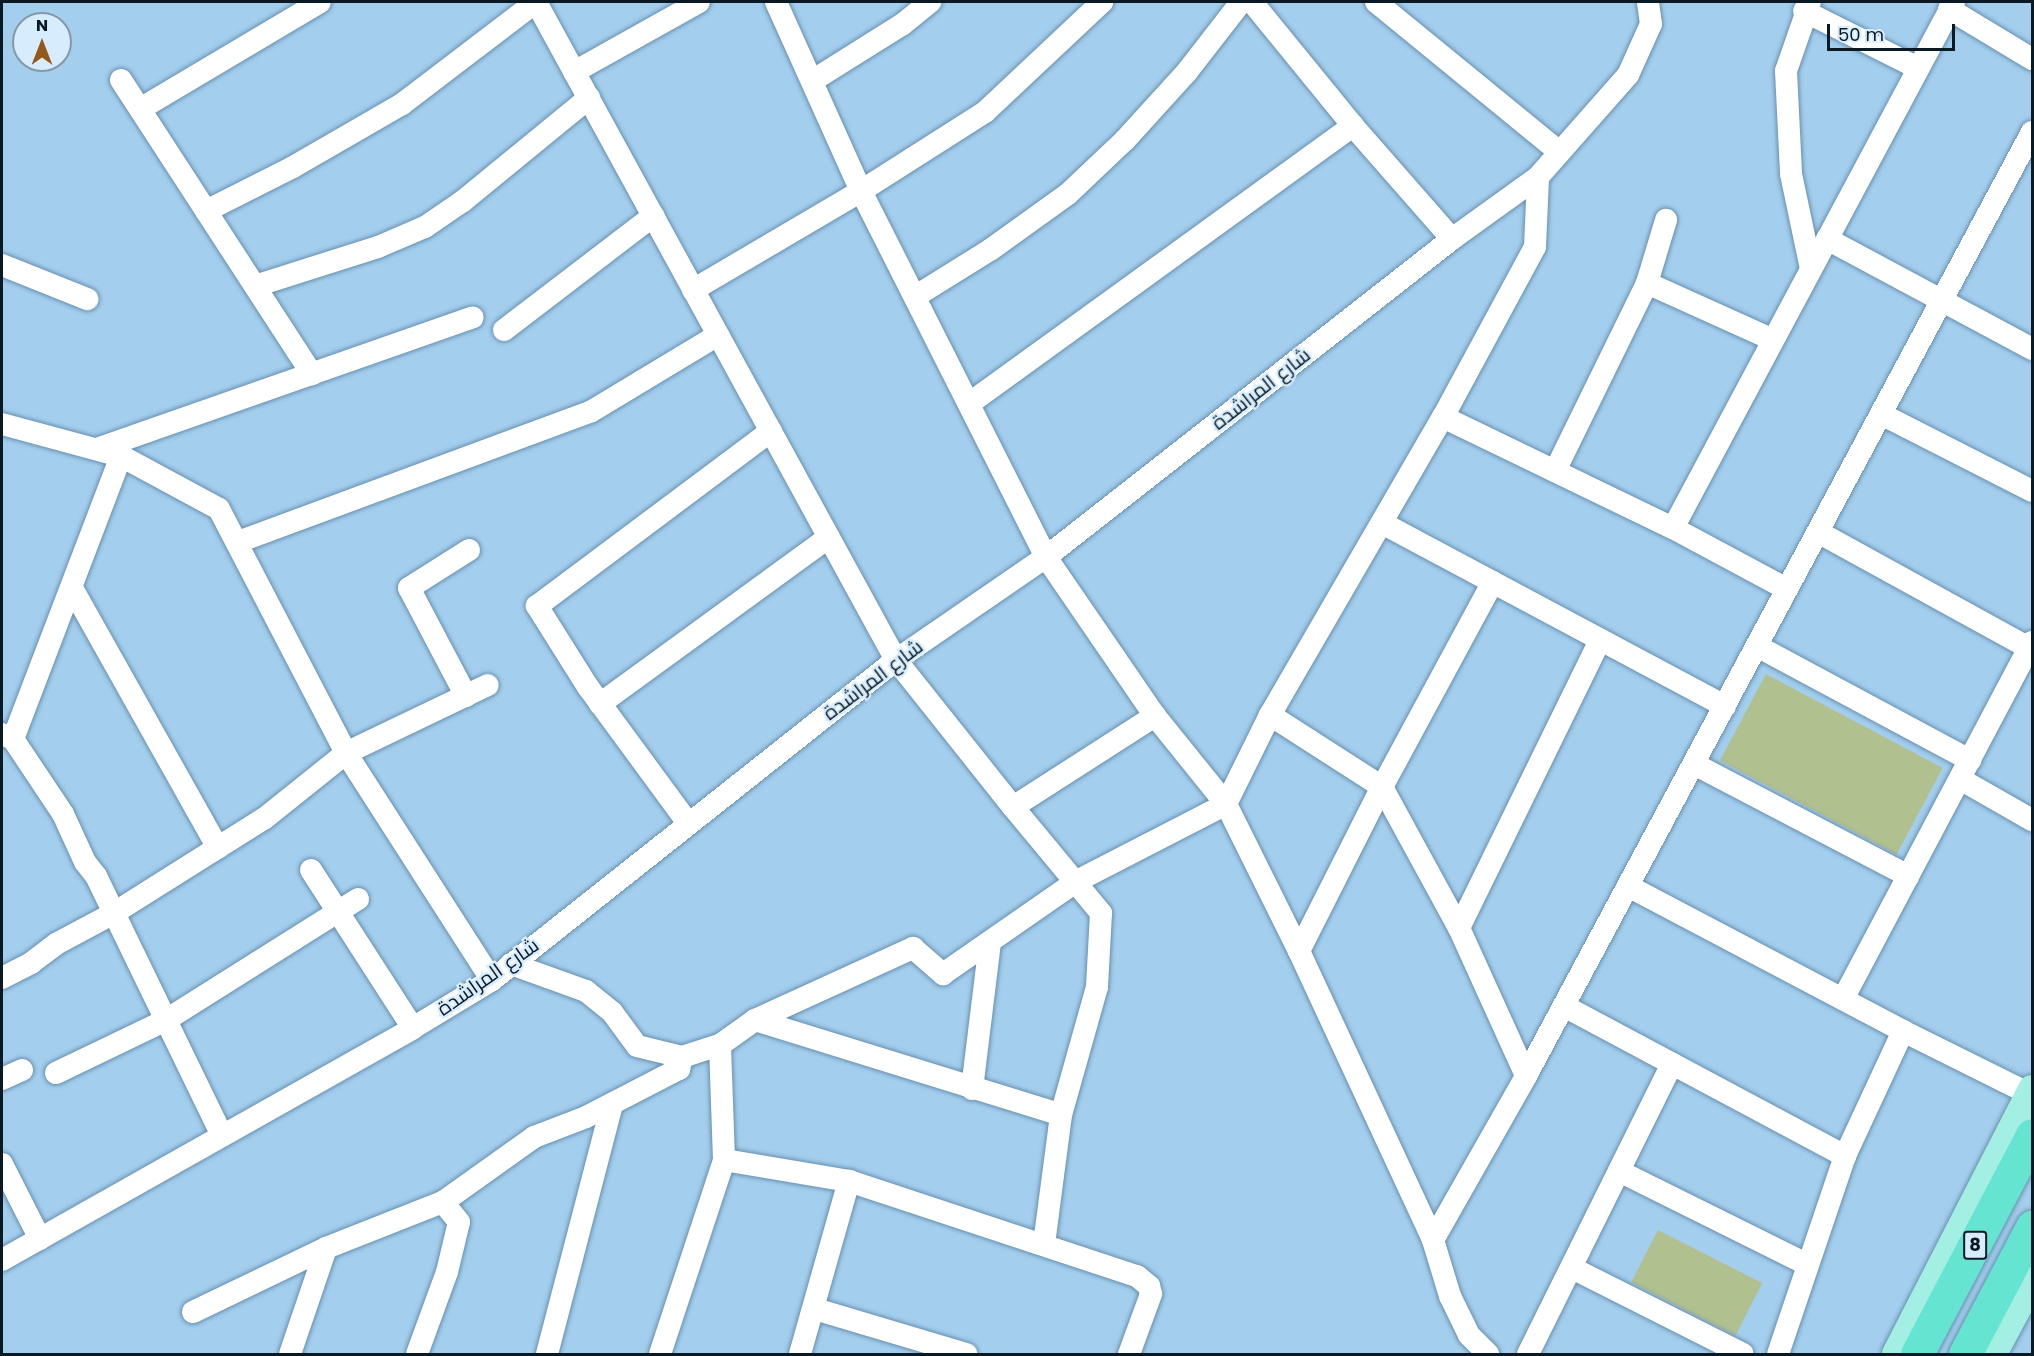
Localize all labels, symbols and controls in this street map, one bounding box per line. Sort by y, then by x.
north arrow [12,12,72,72]
scale bar [1830,12,1958,50]
text: N [36,14,48,37]
text: 50 m [1838,22,1884,47]
street label: شارع المراشدة [1207,343,1315,435]
street label: شارع المراشدة [818,635,928,725]
street label: شارع المراشدة [432,933,544,1021]
road number: 8 [1963,1230,1987,1260]

